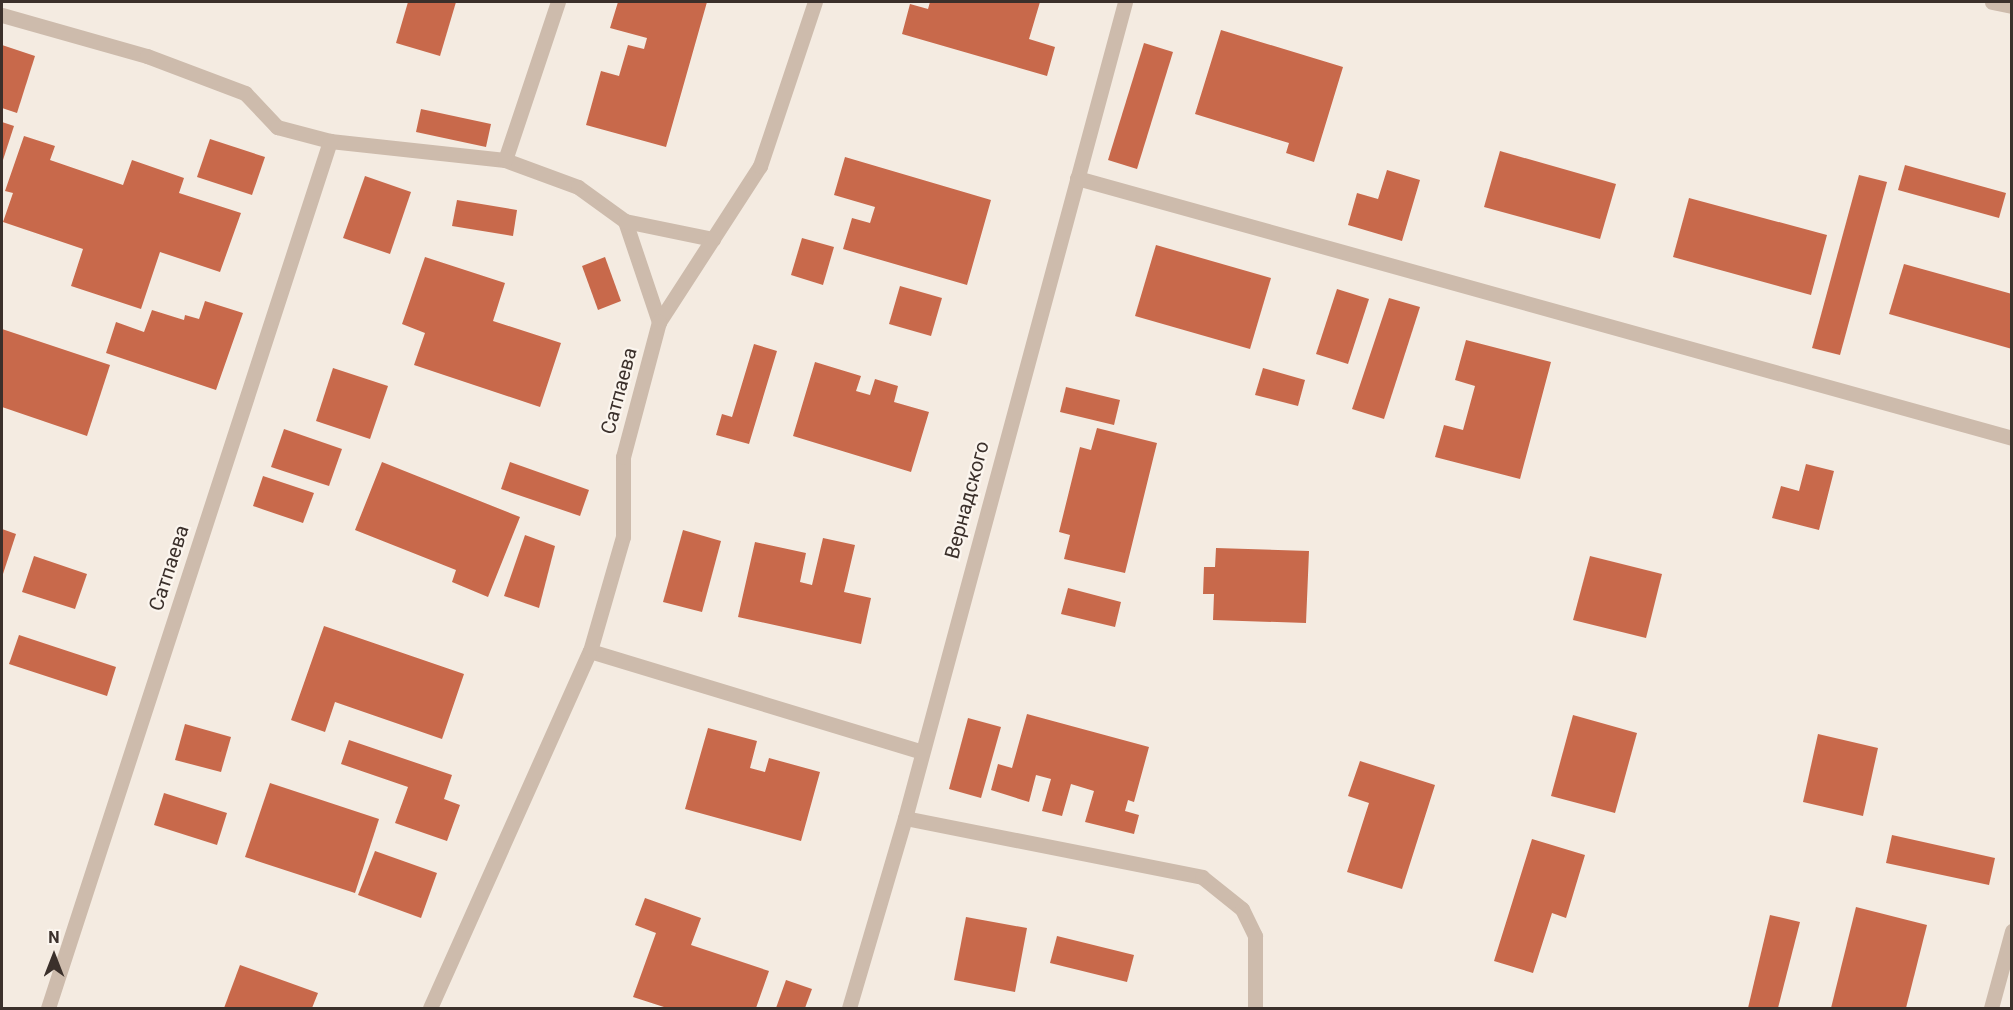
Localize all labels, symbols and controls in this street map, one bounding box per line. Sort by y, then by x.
street label: Сатпаева [596,345,642,437]
street label: Вернадского [940,439,994,561]
street label: Сатпаева [144,522,194,614]
north arrow [24,926,84,986]
text: N [48,928,60,947]

